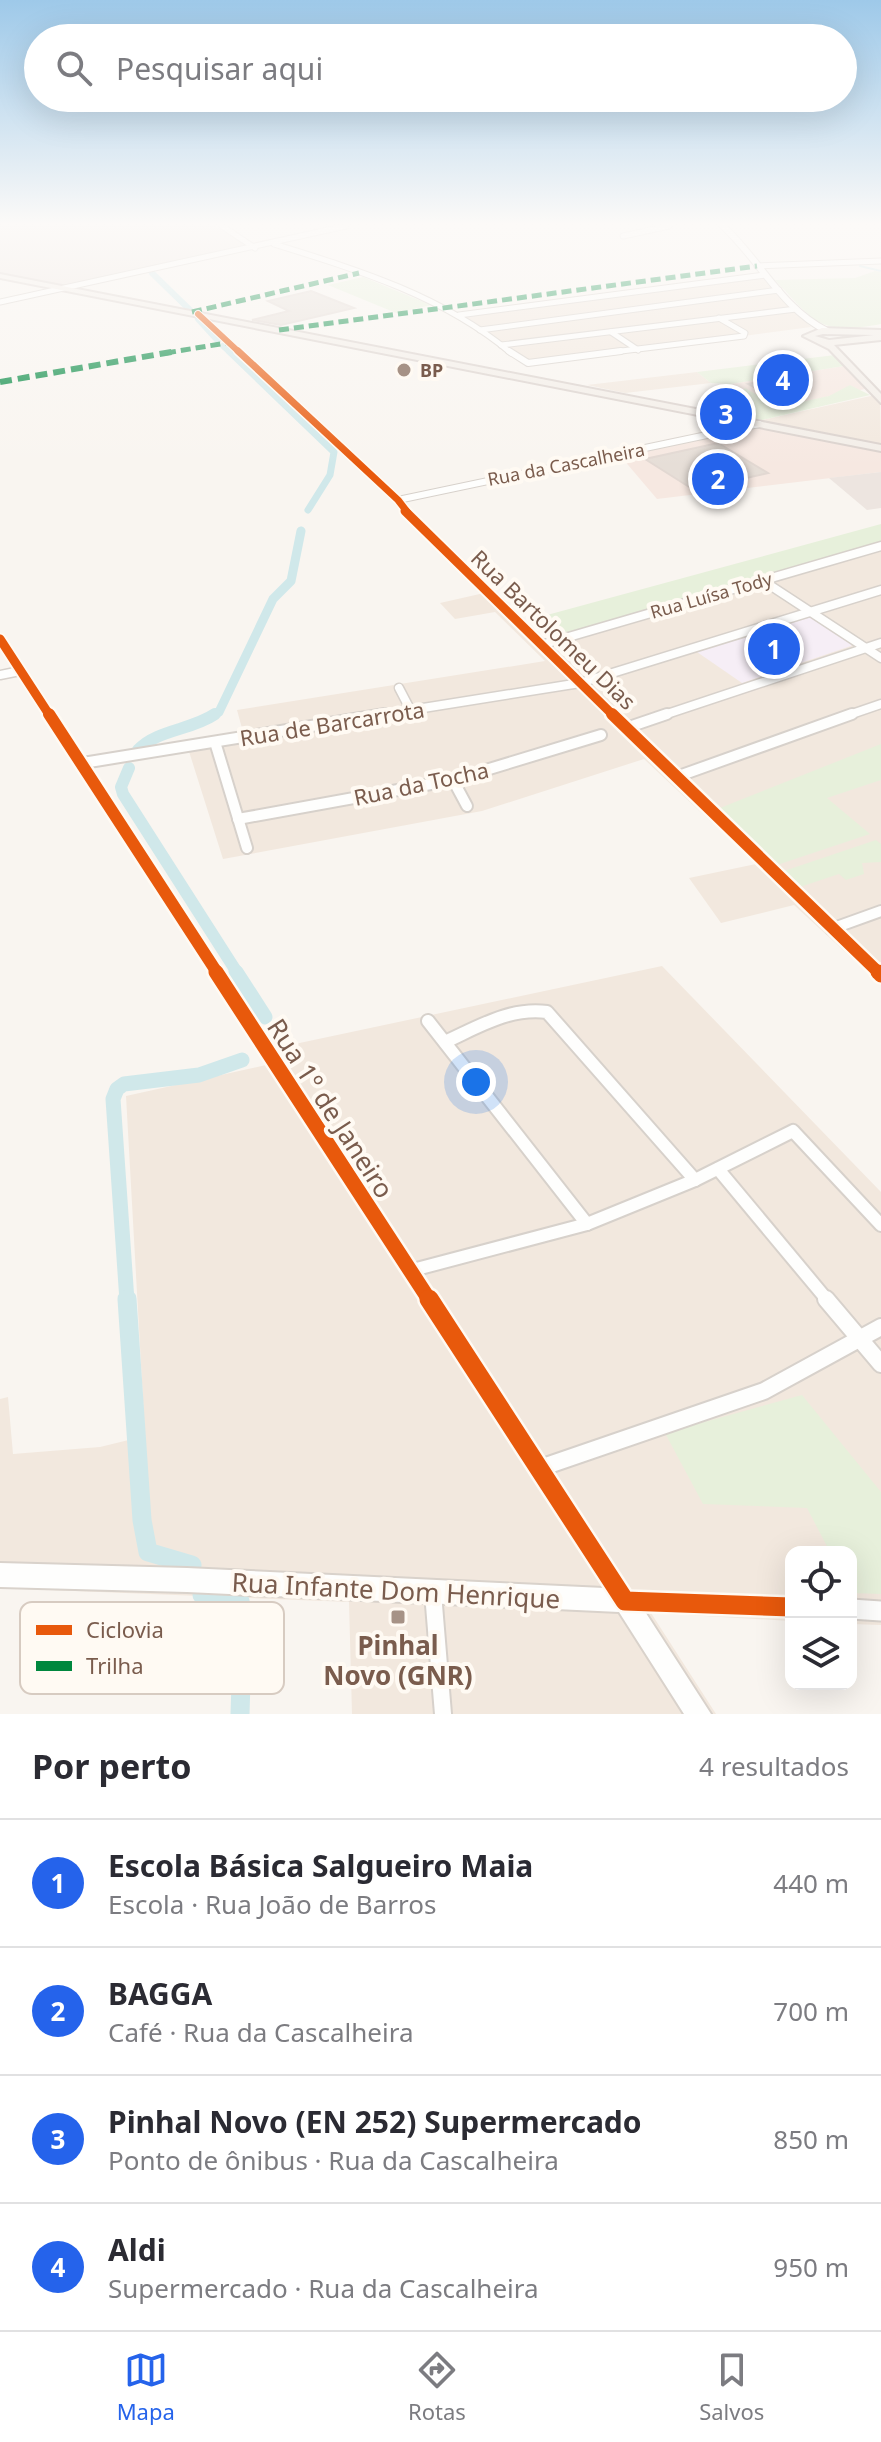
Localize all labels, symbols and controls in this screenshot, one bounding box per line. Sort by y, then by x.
search box [24,24,857,112]
icon: search [52,46,96,90]
text: Pesquisar aqui [116,48,323,89]
pin: 4 [757,350,809,410]
place label: BP [420,358,443,382]
marker: BP [395,361,413,379]
pin: 3 [700,384,752,444]
street label: Rua da Cascalheira [485,437,647,491]
pin: 2 [692,449,744,509]
street label: Rua Bartolomeu Dias [465,542,643,716]
street label: Rua Luísa Tody [647,566,775,624]
pin: 1 [748,619,800,679]
street label: Rua de Barcarrota [238,694,426,752]
street label: Rua da Tocha [351,754,491,812]
street label: Rua 1º de Janeiro [259,1011,403,1205]
your location [456,1062,496,1102]
map controls [785,1546,857,1690]
button: locate [785,1546,857,1618]
street label: Rua Infante Dom Henrique [231,1563,561,1617]
legend [20,1602,284,1694]
marker: Pinhal Novo (GNR) [389,1608,407,1626]
text: Ciclovia [86,1614,164,1644]
button: layers [785,1618,857,1690]
place label: Pinhal Novo (GNR) [323,1627,473,1693]
text: Trilha [86,1650,144,1680]
text: Por perto [32,1743,191,1789]
text: 4 resultados [699,1748,849,1784]
text: Escola Básica Salgueiro Maia [108,1845,533,1886]
text: 1 [51,1865,65,1901]
text: 440 m [773,1865,849,1901]
text: Escola · Rua João de Barros [108,1886,436,1922]
text: BAGGA [108,1973,212,2014]
text: 2 [51,1993,65,2029]
text: 700 m [773,1993,849,2029]
text: Café · Rua da Cascalheira [108,2014,414,2050]
text: Pinhal Novo (EN 252) Supermercado [108,2101,642,2142]
text: 3 [51,2121,65,2157]
text: 850 m [773,2121,849,2157]
text: Ponto de ônibus · Rua da Cascalheira [108,2142,559,2178]
text: Aldi [108,2229,166,2270]
text: 4 [51,2249,65,2285]
text: 950 m [773,2249,849,2285]
text: Supermercado · Rua da Cascalheira [108,2270,539,2306]
tab: Mapa [117,2348,175,2426]
tab: Rotas [408,2348,466,2426]
tab: Salvos [699,2348,764,2426]

